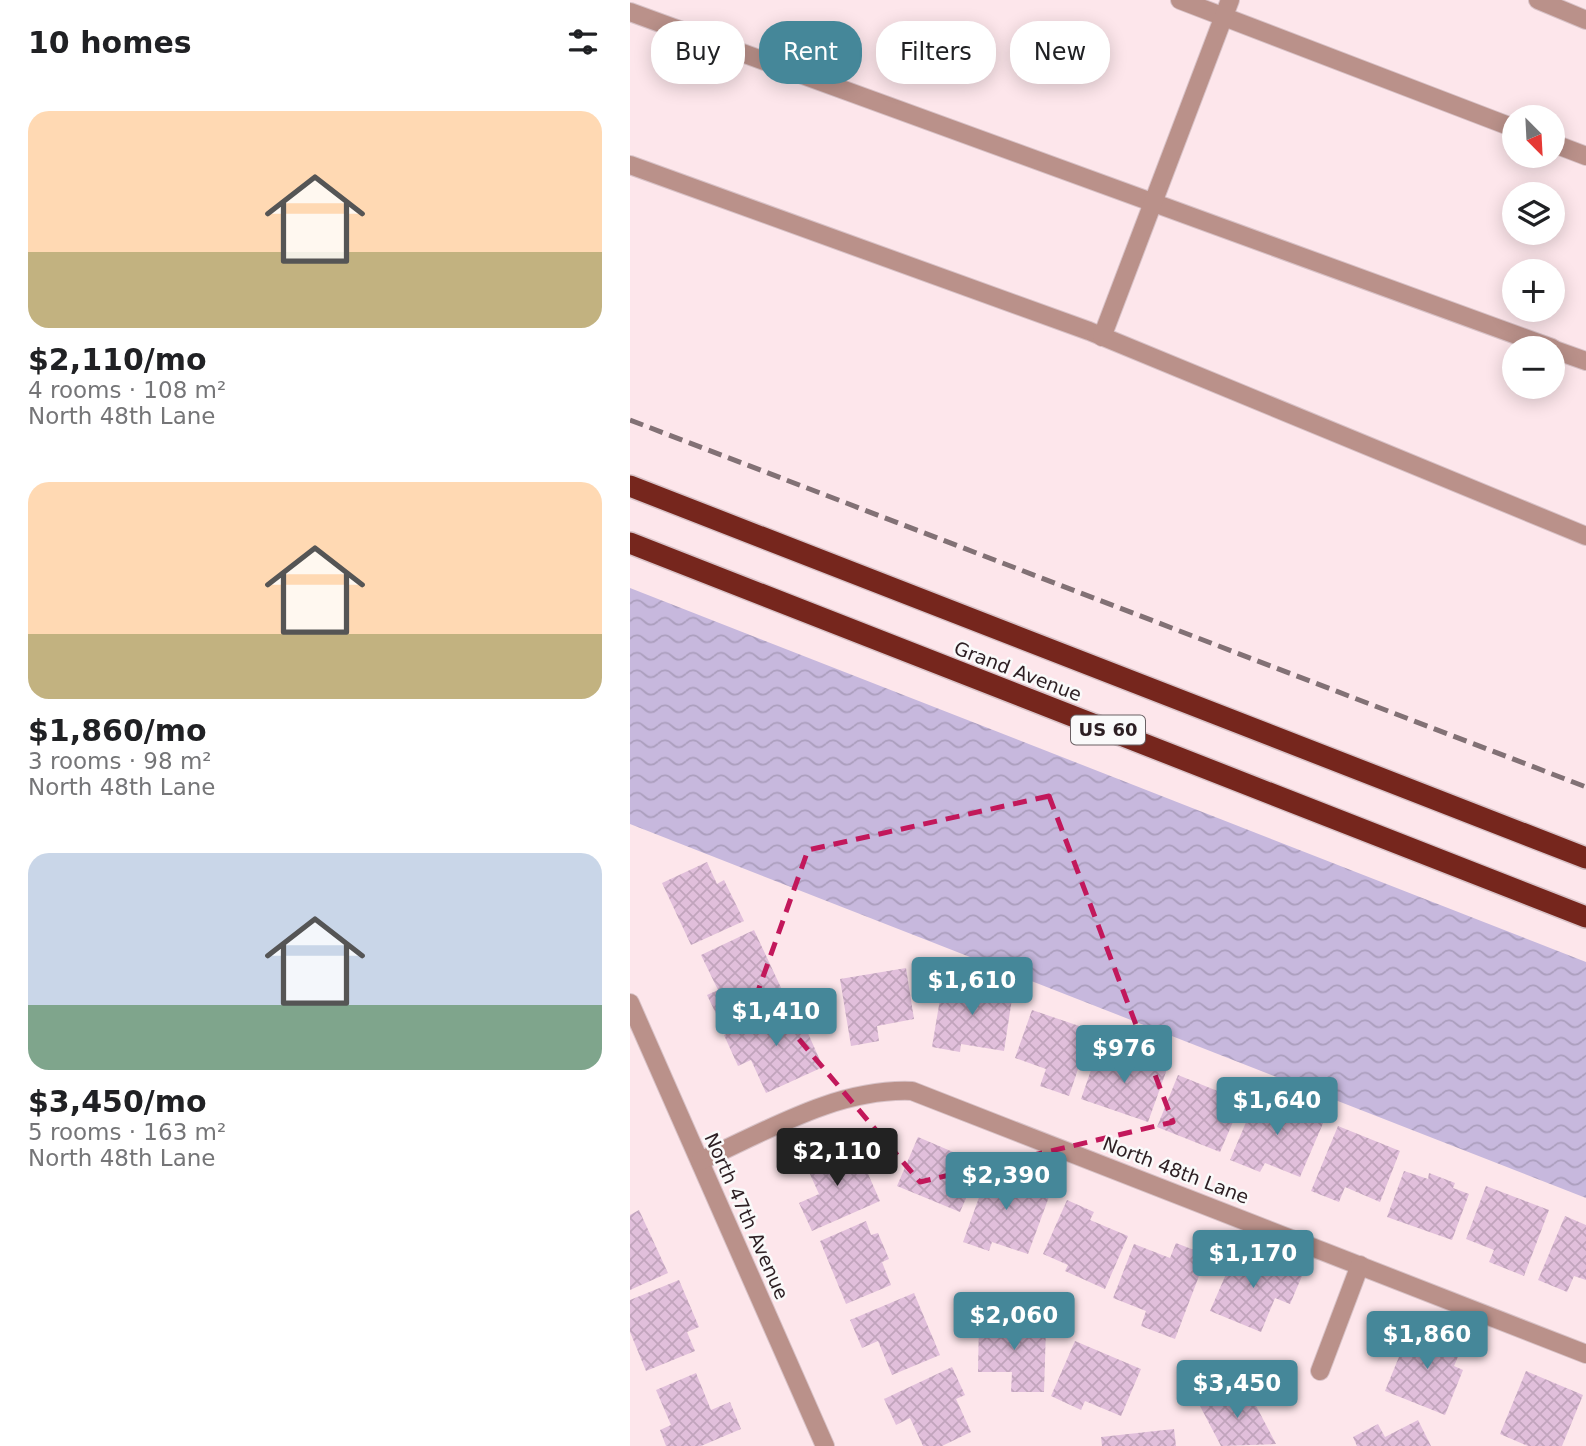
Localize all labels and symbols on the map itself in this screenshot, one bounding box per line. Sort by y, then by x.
north arrow [1502,105,1564,168]
street label: Grand Avenue [951,637,1085,705]
road number: US 60 [1071,716,1145,744]
pin: $1,610 [915,958,1029,1017]
pin: $1,410 [719,988,833,1048]
pin: $976 [1083,1026,1165,1085]
pin: $1,640 [1220,1078,1334,1137]
pin: $2,110 [780,1128,894,1188]
street label: North 47th Avenue [700,1130,794,1302]
street label: North 48th Lane [1100,1132,1252,1208]
pin: $2,390 [949,1152,1063,1212]
pin: $1,170 [1196,1230,1310,1290]
pin: $2,060 [957,1292,1071,1352]
pin: $1,860 [1370,1312,1484,1371]
pin: $3,450 [1180,1360,1294,1420]

